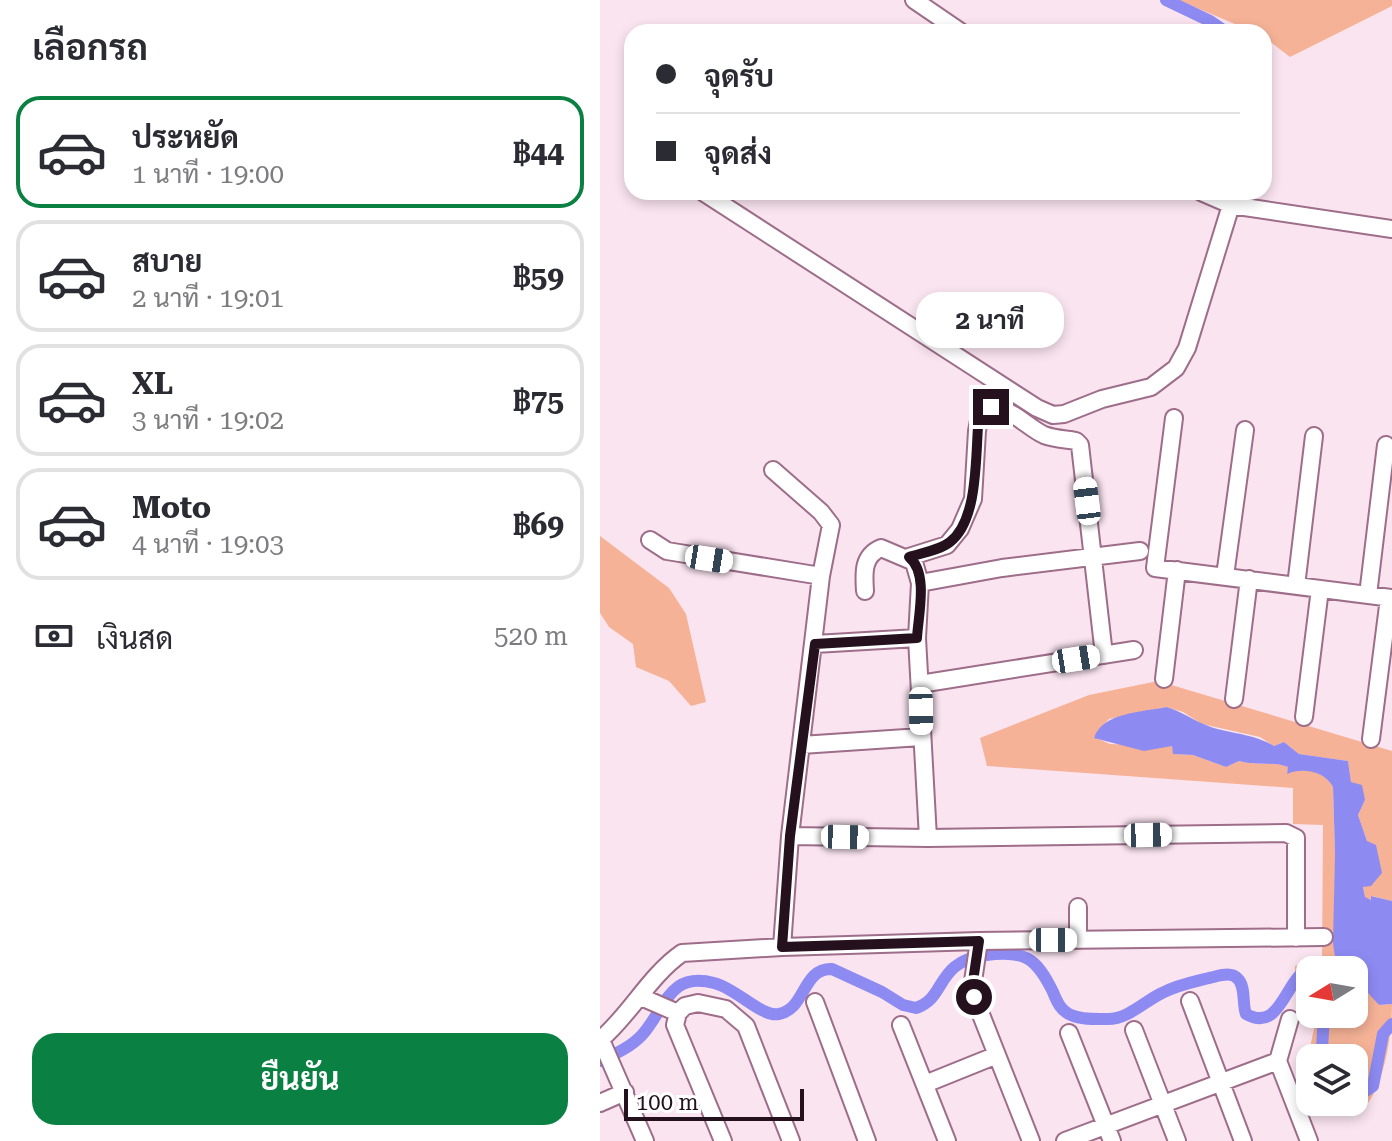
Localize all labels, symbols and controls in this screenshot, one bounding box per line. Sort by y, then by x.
text: เลือกรถ [32,27,148,69]
text: จุดรับ [704,59,774,94]
icon: car [36,116,108,188]
text: ประหยัด [132,120,239,155]
text: ฿44 [514,135,564,170]
text: จุดส่ง [704,136,772,171]
text: 1 นาที · 19:00 [132,159,284,189]
icon: car [36,240,108,312]
text: สบาย [132,244,202,279]
text: ฿59 [514,259,564,294]
text: 2 นาที · 19:01 [132,283,284,313]
callout: 2 นาที [917,291,1065,347]
text: 2 นาที [956,305,1024,335]
icon: car [36,364,108,436]
text: XL [132,366,173,401]
text: ฿75 [514,383,564,418]
route end [973,389,1009,425]
text: 3 นาที · 19:02 [132,405,284,435]
car [1072,476,1102,526]
icon: car [36,488,108,560]
text: Moto [132,490,211,525]
text: ฿69 [514,507,564,542]
text: 4 นาที · 19:03 [132,529,284,559]
car [683,543,735,575]
icon: cash [32,614,76,658]
text: เงินสด [96,621,173,656]
text: 520 m [494,621,568,651]
car [1050,643,1102,675]
car [909,687,933,735]
car [1124,823,1172,847]
car [821,825,869,849]
car [1029,928,1077,952]
north arrow [1296,956,1368,1028]
map controls [1296,956,1368,1116]
route start [956,979,992,1015]
button: ยืนยัน [32,1033,568,1125]
button: layers [1296,1044,1368,1116]
scale bar [624,1085,804,1121]
text: 100 m [636,1090,699,1115]

